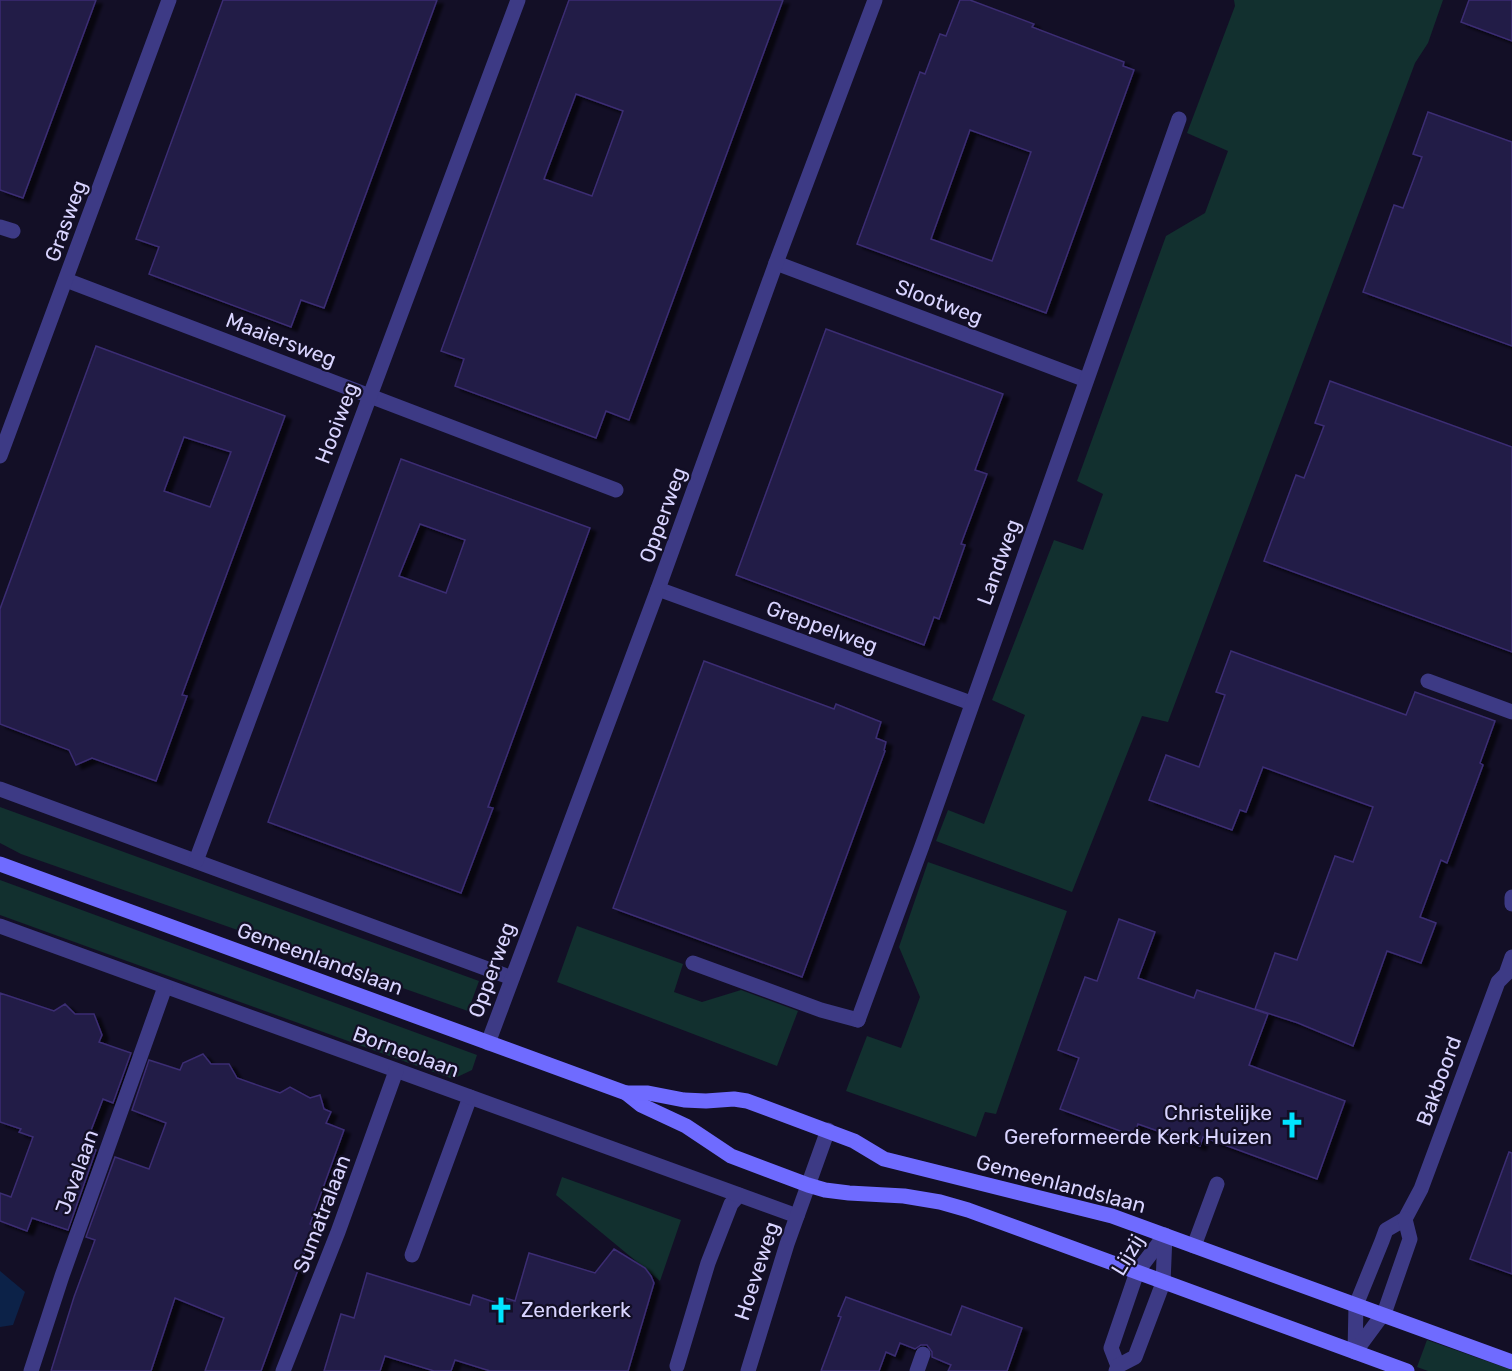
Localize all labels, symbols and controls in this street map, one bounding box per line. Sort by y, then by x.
street label: Grasweg [39,177,92,265]
street label: Slootweg [892,274,986,330]
street label: Maaiersweg [223,307,340,372]
street label: Hooiweg [310,379,363,467]
street label: Opperweg [634,464,691,566]
street label: Landweg [971,516,1026,608]
street label: Greppelweg [763,595,881,658]
street label: Gemeenlandslaan [234,917,406,1000]
street label: Opperweg [463,919,520,1021]
street label: Borneolaan [349,1021,463,1082]
street label: Bakboord [1411,1033,1466,1129]
place label: Christelijke Gereformeerde Kerk Huizen [1004,1100,1272,1149]
church icon: Christelijke Gereformeerde Kerk Huizen [1277,1110,1307,1140]
street label: Javalaan [50,1126,103,1218]
street label: Gemeenlandslaan [974,1149,1149,1218]
street label: Sumatralaan [288,1151,356,1276]
street label: Hoeveweg [729,1218,784,1323]
street label: Lijzij [1106,1230,1149,1280]
church icon: Zenderkerk [486,1295,516,1325]
place label: Zenderkerk [521,1297,631,1322]

